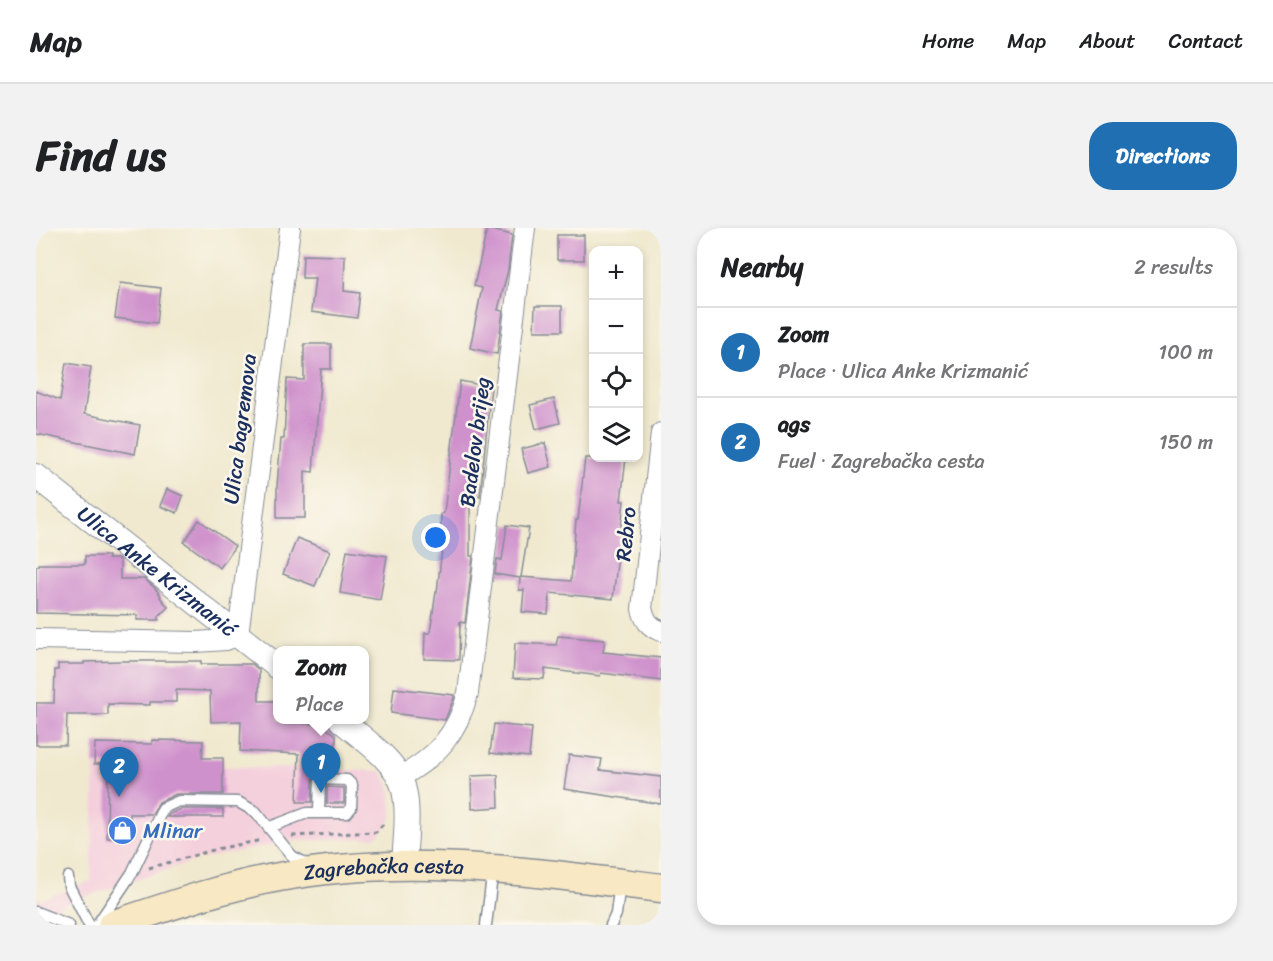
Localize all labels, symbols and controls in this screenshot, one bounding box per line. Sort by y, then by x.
text: Map [30,17,82,66]
text: Home [922,22,974,60]
text: Map [1007,22,1046,60]
text: About [1079,22,1136,60]
text: Contact [1169,22,1243,60]
text: Find us [36,119,166,193]
button: Directions [1089,122,1237,190]
text: Nearby [721,244,803,290]
map controls [589,246,643,462]
button: + [589,246,643,300]
text: 2 results [1134,250,1213,285]
button: − [589,300,643,354]
text: Zoom [778,315,829,354]
text: 1 [736,335,745,370]
text: 100 m [1159,335,1213,370]
street label: Ulica bagremova [212,351,268,506]
button: locate [589,354,643,408]
text: Place · Ulica Anke Krizmanić [778,354,1028,389]
street label: Badelov brijeg [448,374,502,509]
text: ags [778,405,810,444]
button: layers [589,408,643,462]
text: 2 [735,425,746,460]
text: 150 m [1159,425,1213,460]
text: Fuel · Zagrebačka cesta [778,444,985,479]
street label: Ulica Anke Krizmanić [68,496,247,648]
street label: Rebro [604,505,648,563]
your location [421,523,450,552]
popup [273,646,369,724]
text: Zoom [295,648,347,687]
text: Place [295,687,344,722]
pin: 1 [302,744,340,793]
pin: 2 [100,748,139,797]
place label: Mlinar [143,812,204,850]
shop icon: Mlinar [106,815,138,847]
street label: Zagrebačka cesta [301,847,465,892]

